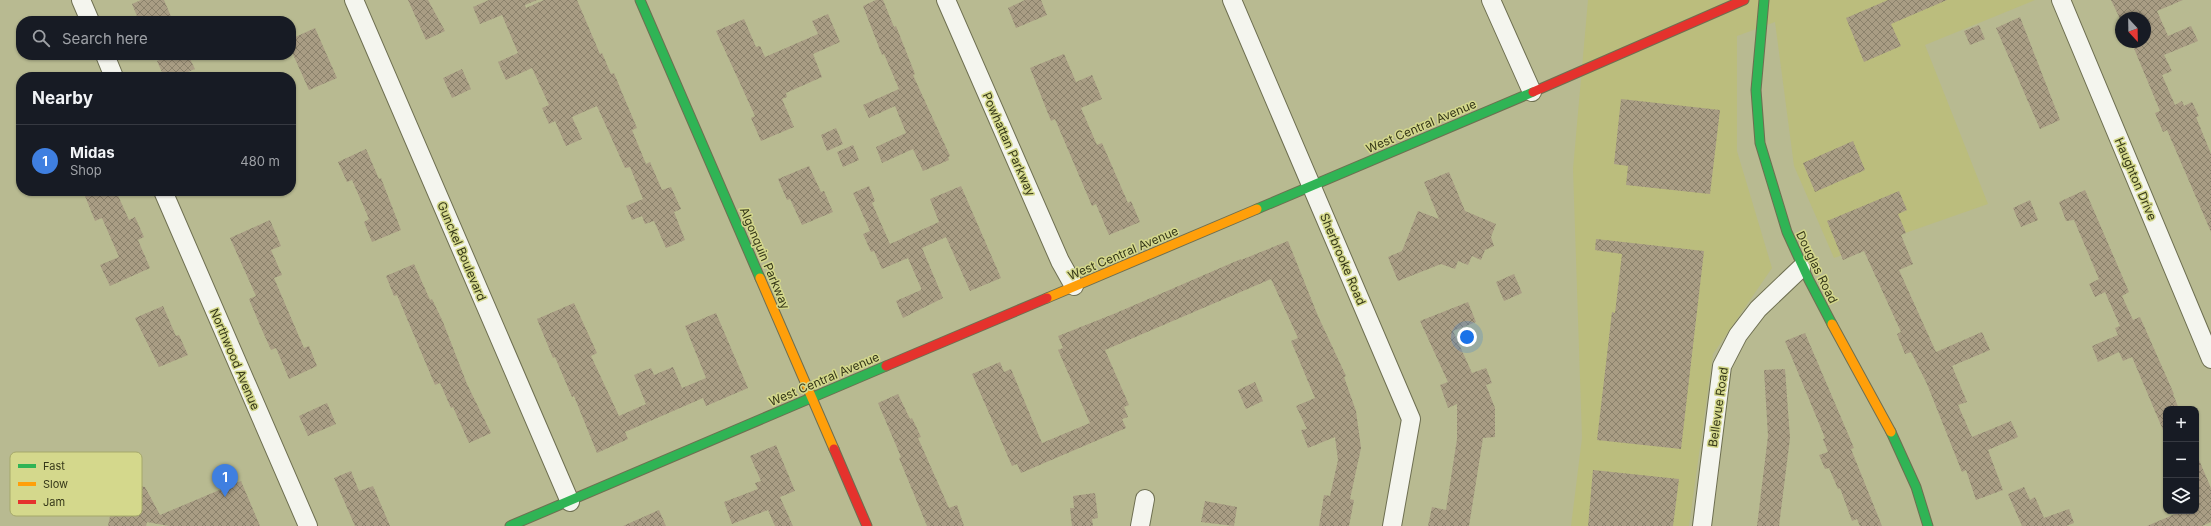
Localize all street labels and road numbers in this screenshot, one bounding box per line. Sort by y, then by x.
street label: Powhattan Parkway [979,90,1039,198]
street label: West Central Avenue [1364,96,1478,156]
street label: Haughton Drive [2112,135,2160,223]
street label: Gunckel Boulevard [434,199,490,303]
street label: Algonquin Parkway [737,205,793,312]
street label: Sherbrooke Road [1317,211,1369,307]
street label: West Central Avenue [1066,223,1180,283]
street label: Douglas Road [1793,228,1841,306]
street label: Northwood Avenue [207,306,263,412]
street label: West Central Avenue [767,349,881,409]
street label: Bellevue Road [1705,366,1731,448]

